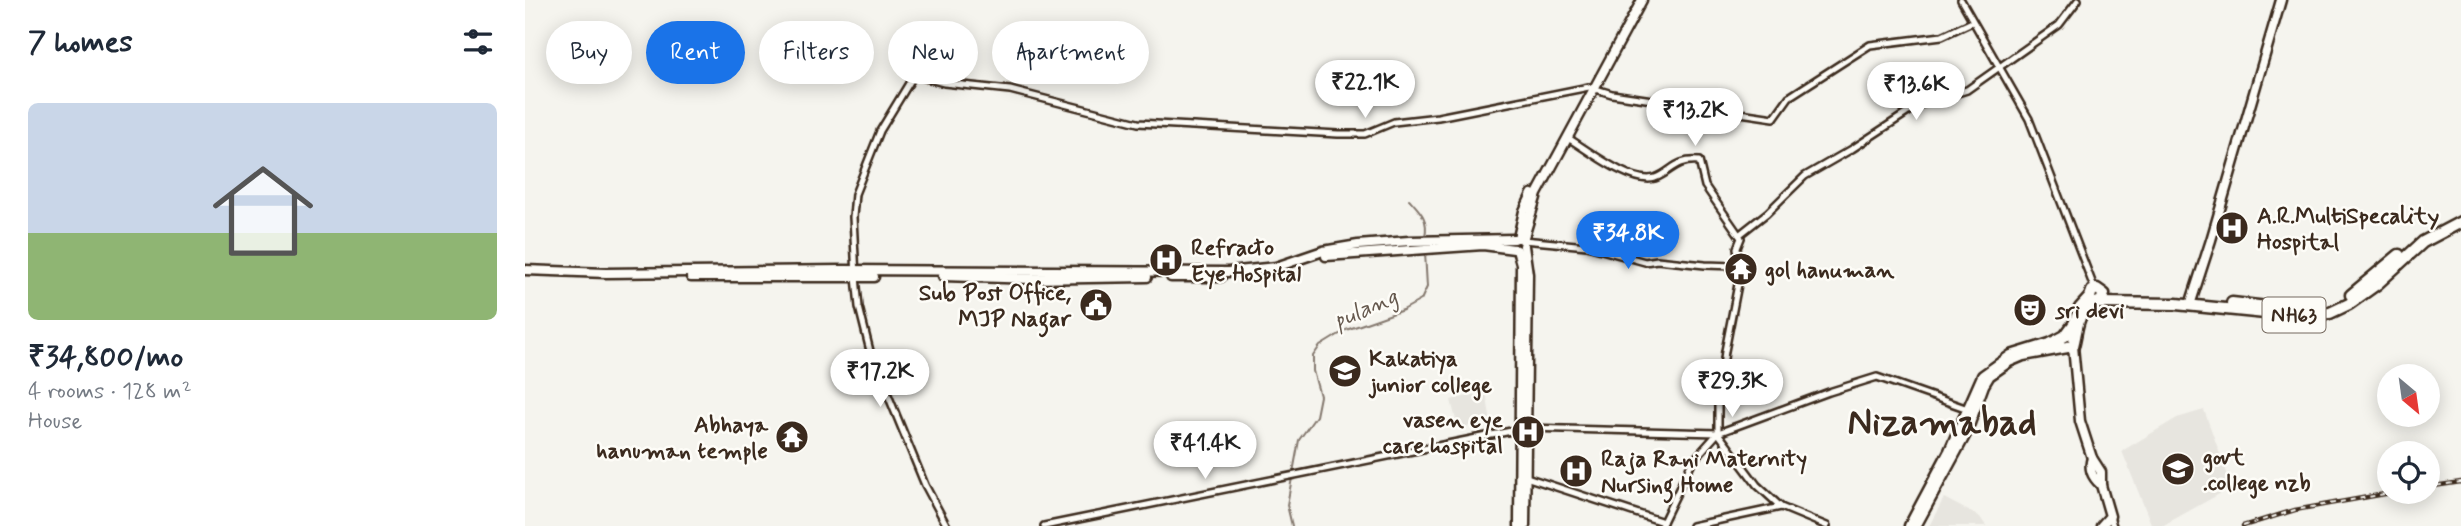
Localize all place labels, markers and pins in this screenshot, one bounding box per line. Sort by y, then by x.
pin: ₹22.1K [1308,60,1422,120]
pin: ₹13.6K [1859,62,1973,122]
pin: ₹13.2K [1638,88,1752,148]
place label: A.R.MultiSpecality Hospital [2257,202,2439,258]
hospital icon: A.R.MultiSpecality Hospital [2213,209,2251,247]
pin: ₹34.8K [1571,212,1685,271]
place label: Refracto Eye Hospital [1191,234,1301,290]
hospital icon: Refracto Eye Hospital [1147,241,1185,279]
temple icon: gol hanuman [1722,250,1760,288]
place label: gol hanuman [1765,256,1895,286]
place label: Sub Post Office, MJP Nagar [919,279,1072,338]
public building icon: Sub Post Office, MJP Nagar [1077,286,1115,324]
theatre icon: sri devi [2011,291,2049,329]
place label: sri devi [2054,297,2124,327]
place label: Kakatiya junior college [1368,345,1492,401]
pin: ₹17.2K [823,350,937,409]
school or university icon: Kakatiya junior college [1326,352,1364,390]
pin: ₹29.3K [1675,360,1789,419]
place label: vasen eye care hospital [1383,406,1504,462]
place label: Abhaya hanuman temple [596,411,769,467]
hospital icon: vasen eye care hospital [1509,413,1547,451]
temple icon: Abhaya hanuman temple [773,418,811,456]
pin: ₹41.4K [1148,421,1262,481]
place label: govt .college nzb [2203,443,2311,499]
place label: Raja Rani Maternity Nursing Home [1601,445,1807,504]
school or university icon: govt .college nzb [2159,450,2197,488]
hospital icon: Raja Rani Maternity Nursing Home [1557,452,1595,490]

